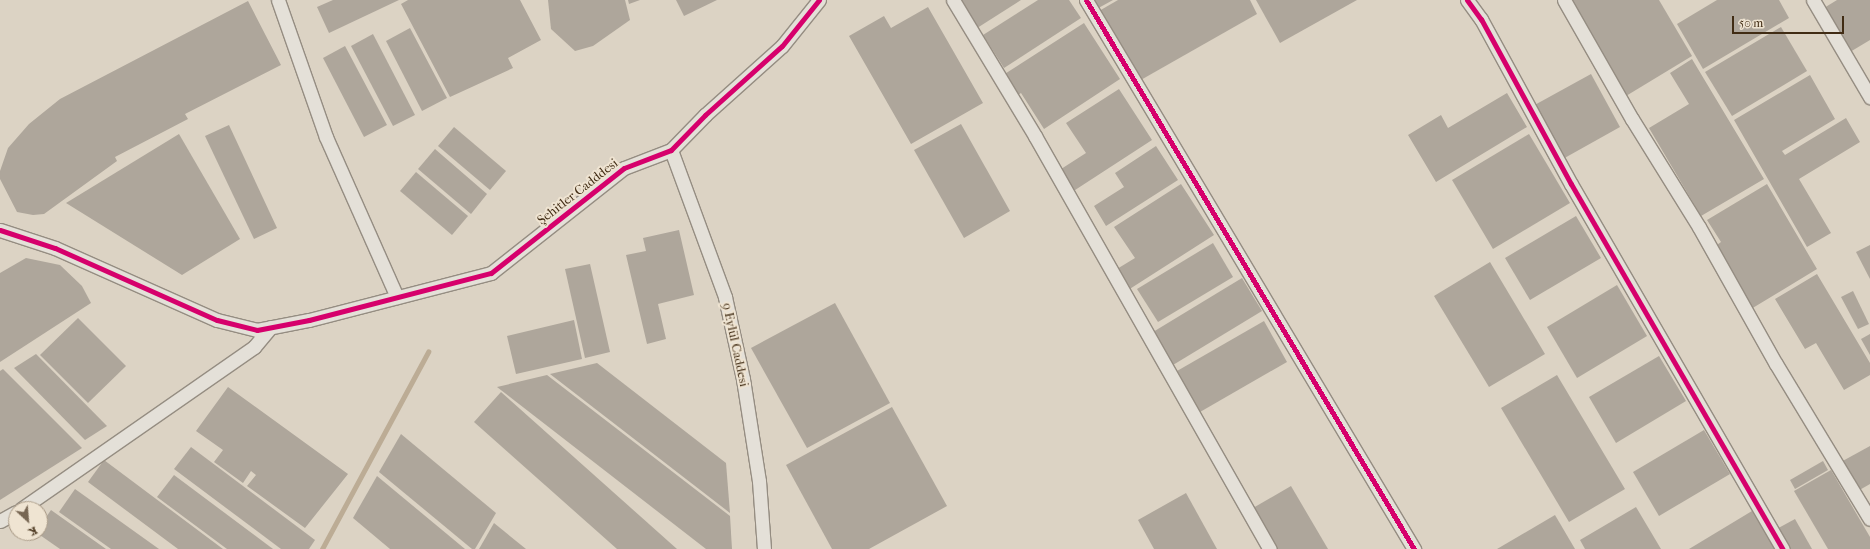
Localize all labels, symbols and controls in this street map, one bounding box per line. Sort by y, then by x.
scale bar [1734,8,1846,34]
text: 50 m [1739,16,1763,30]
street label: Şehitler Cadddesi [535,156,621,228]
street label: 9 Eylül Caddesi [718,302,752,388]
north arrow [8,501,48,541]
text: K [27,524,39,539]

